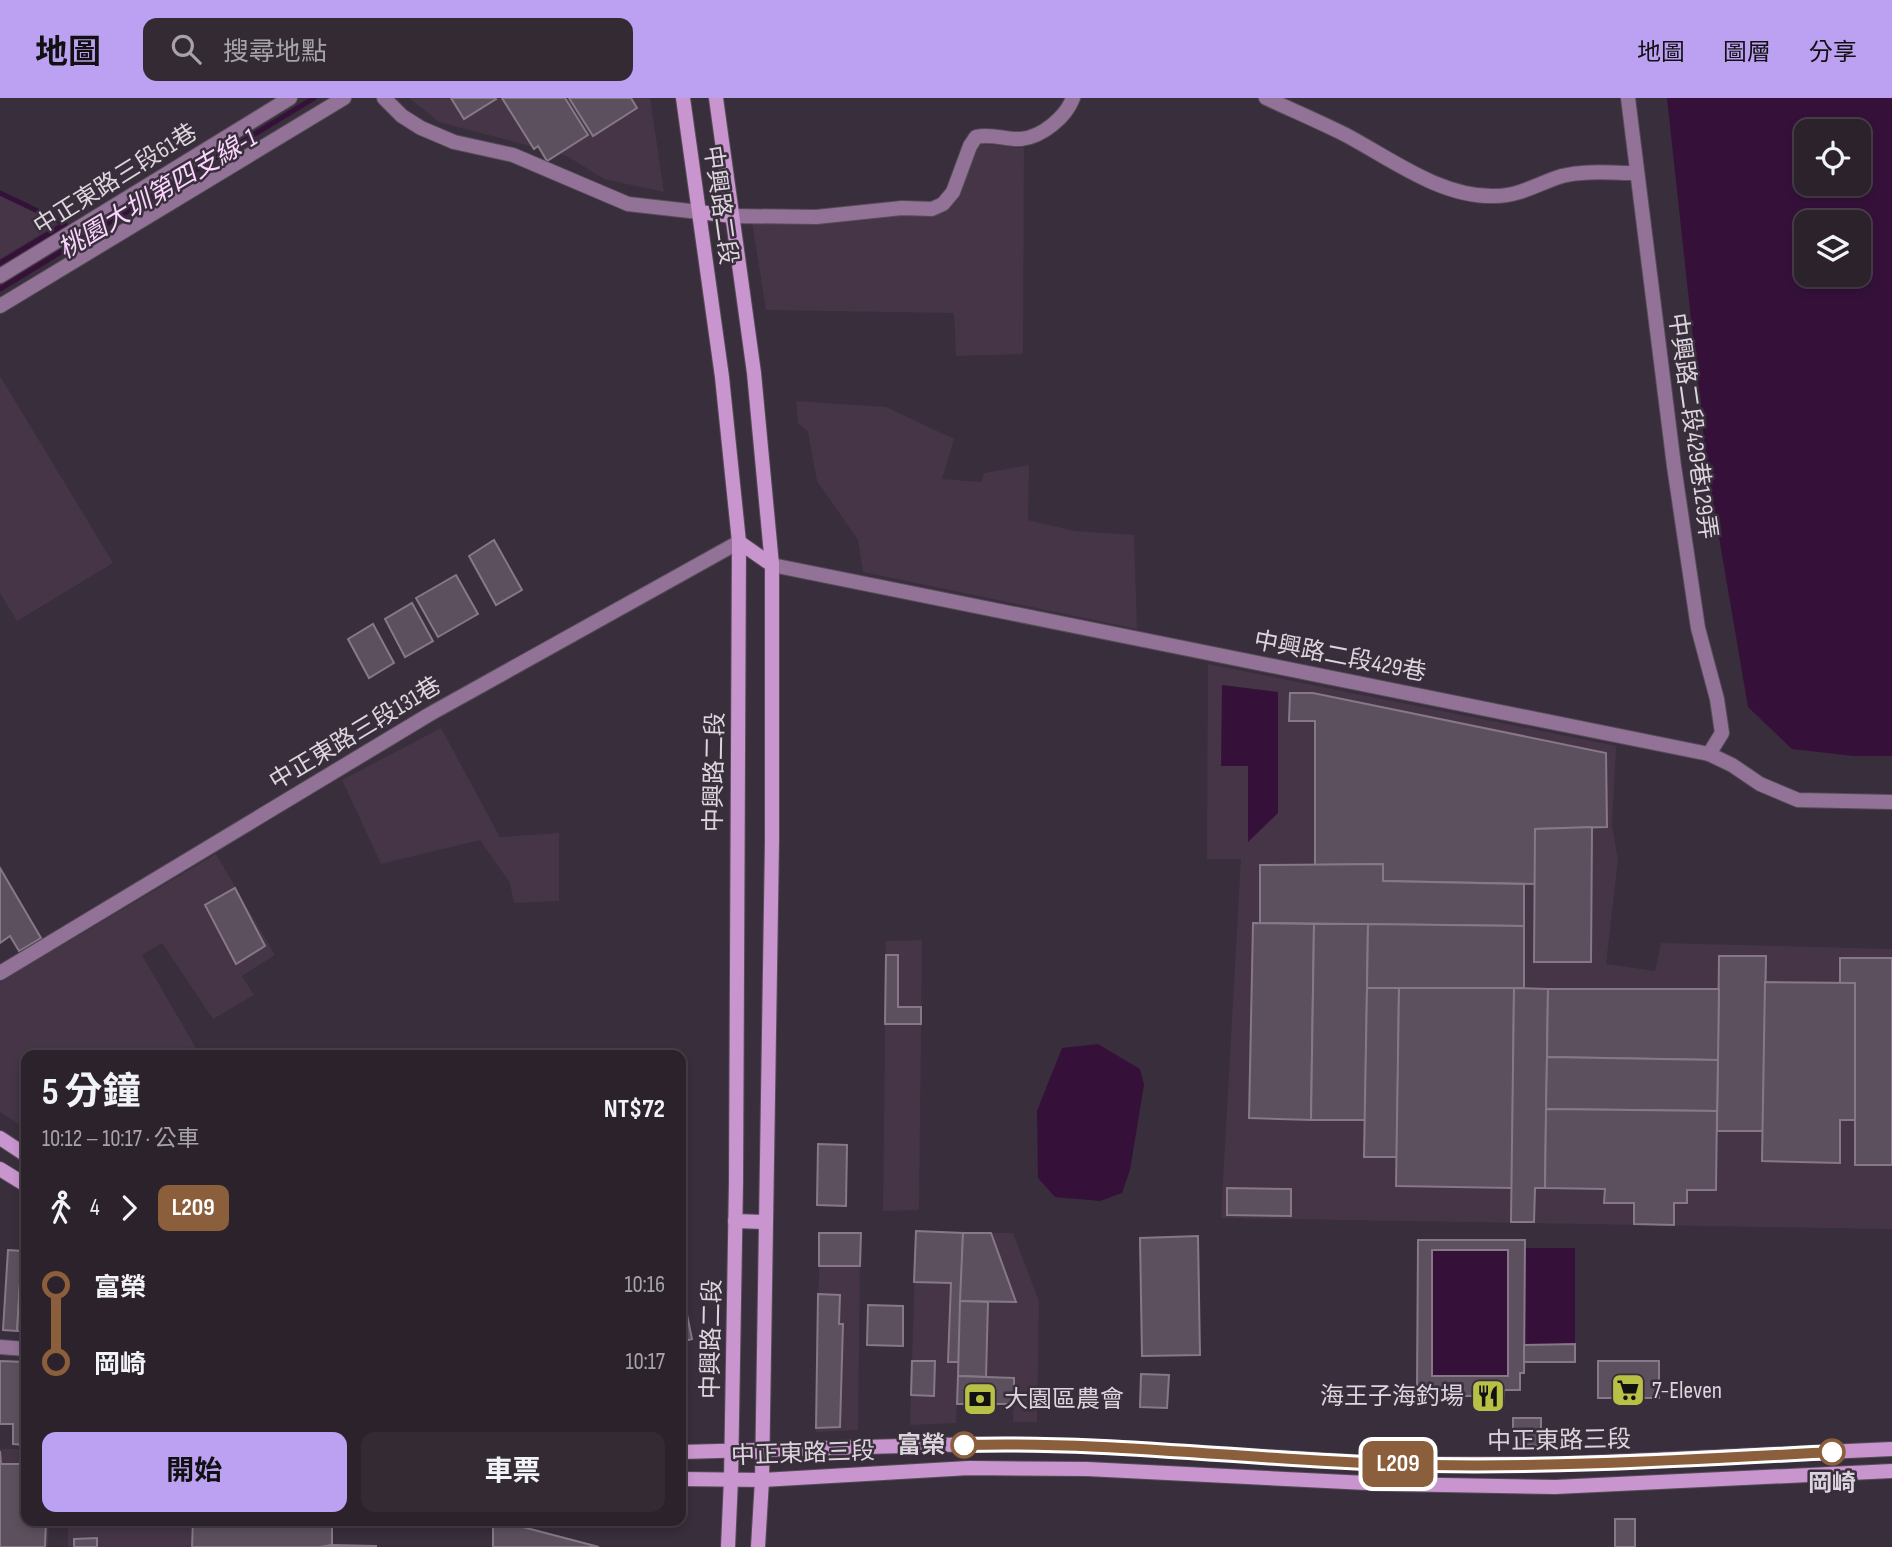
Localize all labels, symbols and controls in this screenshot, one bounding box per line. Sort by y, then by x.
search box [143,18,633,81]
icon: search [167,30,205,68]
text: 地圖 [35,33,101,73]
text: 搜尋地點 [223,37,327,68]
text: 地圖 [1637,38,1685,67]
text: 圖層 [1723,38,1771,67]
text: 分享 [1809,38,1857,67]
street label: 中正東路三段61巷 [28,118,202,241]
map controls [1794,119,1871,287]
button: locate [1794,119,1871,196]
water label: 桃園大圳第四支線-1 [53,123,263,266]
street label: 中興路二段 [698,144,743,267]
button: layers [1794,210,1871,287]
street label: 中興路二段429巷129弄 [1662,311,1723,541]
street label: 中興路二段429巷 [1251,626,1428,687]
street label: 中正東路三段131巷 [264,671,446,796]
street label: 中興路二段 [699,712,730,832]
text: 5 分鐘 [42,1070,141,1115]
text: NT$72 [604,1094,665,1125]
text: 10:12 – 10:17 · 公車 [42,1125,200,1153]
icon: walk [42,1189,80,1227]
icon: forward [110,1189,148,1227]
text: L209 [172,1193,215,1222]
text: 4 [90,1194,100,1222]
text: 10:16 [624,1271,665,1299]
text: 富榮 [94,1273,146,1304]
street label: 中興路二段 [696,1279,727,1399]
text: 10:17 [625,1348,665,1376]
text: 岡崎 [94,1350,146,1381]
supermarket icon: 7-Eleven [1609,1371,1647,1409]
place label: 7-Eleven [1652,1376,1722,1405]
restaurant icon: 海王子海釣場 [1469,1377,1507,1415]
bank icon: 大園區農會 [961,1380,999,1418]
place label: 海王子海釣場 [1320,1382,1464,1411]
place label: 大園區農會 [1004,1385,1124,1414]
street label: 中正東路三段 [1487,1425,1631,1456]
place label: 富榮 [897,1431,945,1460]
button: 開始 [42,1432,347,1512]
button: 車票 [361,1432,665,1512]
marker: 富榮 [951,1432,977,1458]
street label: 中正東路三段 [731,1436,875,1471]
marker: 岡崎 [1819,1439,1845,1465]
line badge: L209 [1349,1441,1447,1487]
text: L209 [1376,1449,1420,1478]
place label: 岡崎 [1808,1469,1856,1498]

